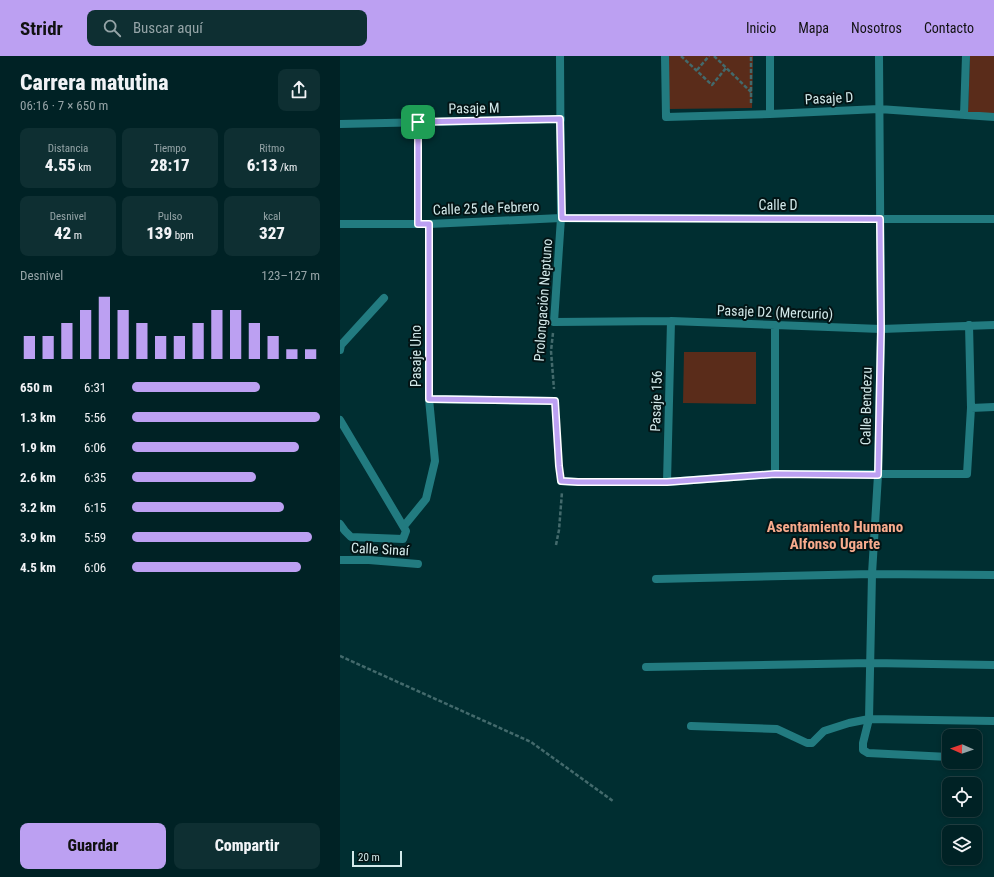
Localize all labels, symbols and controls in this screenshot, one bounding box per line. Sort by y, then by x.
search box [87,10,367,46]
text: Stridr [20,17,63,40]
icon: search [101,17,123,39]
text: Buscar aquí [133,19,203,37]
text: Inicio [746,20,776,36]
text: Mapa [798,20,829,36]
text: Nosotros [851,20,902,36]
text: Contacto [924,20,974,36]
button: share [278,69,320,111]
text: Carrera matutina [20,70,169,95]
street label: Pasaje D [804,89,854,107]
text: 06:16 · 7 × 650 m [20,98,108,113]
street label: Pasaje M [448,100,500,116]
pin [401,105,435,139]
icon: arrive [407,111,429,133]
text: Distancia [48,142,88,155]
text: Tiempo [154,142,186,155]
text: Ritmo [259,142,285,155]
text: 4.55 [45,155,76,175]
text: 28:17 [150,155,190,175]
text: 6:13 [247,155,277,175]
text: km [76,161,91,174]
text: /km [277,161,297,174]
street label: Calle D [759,197,797,213]
street label: Calle 25 de Febrero [432,198,540,218]
text: Desnivel [50,210,86,223]
text: Pulso [158,210,182,223]
text: kcal [263,210,281,223]
text: 42 [54,223,71,243]
text: 139 [146,223,172,243]
text: 327 [259,223,285,243]
text: m [71,229,82,242]
text: bpm [172,229,194,242]
street label: Prolongación Neptuno [531,238,555,362]
text: Desnivel [20,268,63,283]
text: 123–127 m [261,268,320,283]
street label: Pasaje D2 (Mercurio) [717,302,833,323]
street label: Pasaje Uno [408,325,424,387]
street label: Calle Bendezu [857,367,875,445]
street label: Pasaje 156 [647,370,665,432]
text: 650 m [20,380,52,395]
text: 6:31 [84,380,106,395]
text: 1.3 km [20,410,56,425]
text: 5:56 [84,410,106,425]
text: 1.9 km [20,440,56,455]
text: 6:06 [84,440,106,455]
text: 2.6 km [20,470,56,485]
text: 6:35 [84,470,106,485]
text: 3.2 km [20,500,56,515]
text: 6:15 [84,500,106,515]
district label: Asentamiento Humano Alfonso Ugarte [767,518,903,553]
text: 3.9 km [20,530,56,545]
text: 5:59 [84,530,106,545]
street label: Calle Sinaí [351,539,410,559]
text: 4.5 km [20,560,56,575]
text: 6:06 [84,560,106,575]
north arrow [942,729,982,769]
map controls [942,729,982,865]
button: locate [942,777,982,817]
button: Guardar [20,823,166,869]
button: Compartir [174,823,320,869]
button: layers [942,825,982,865]
scale bar [352,849,402,868]
text: 20 m [358,851,380,864]

